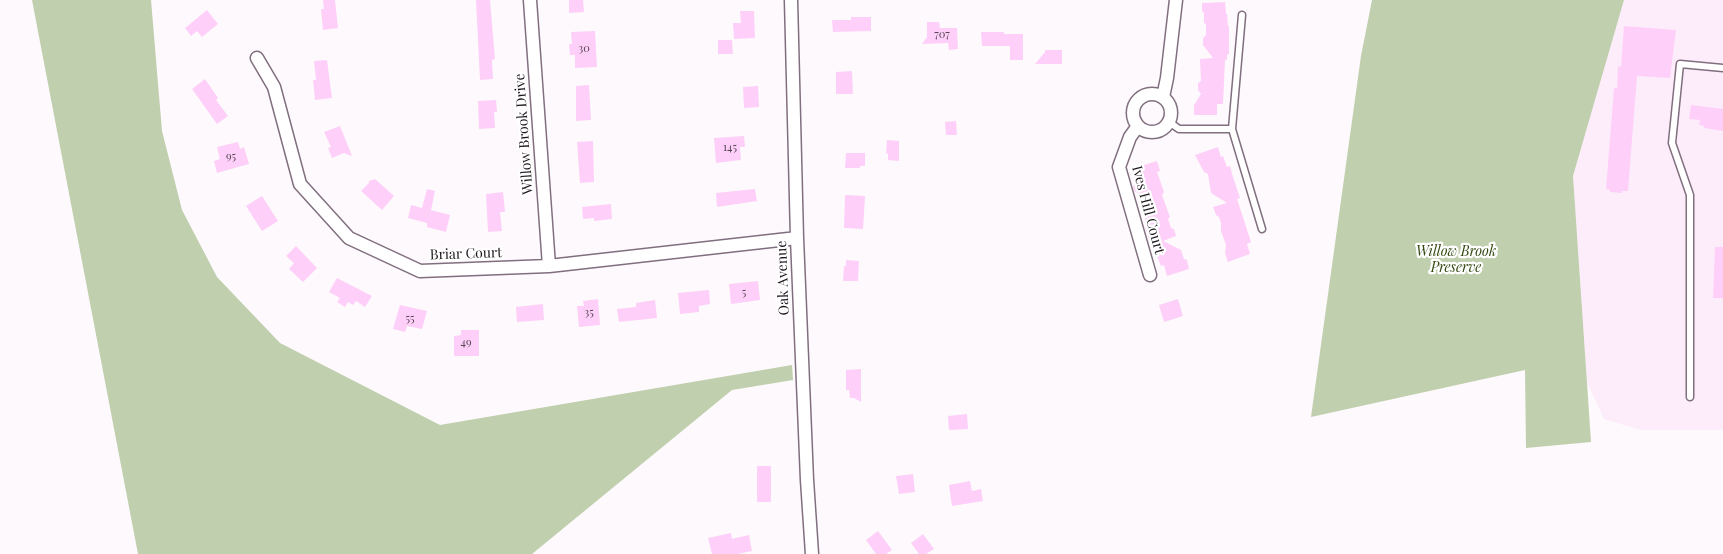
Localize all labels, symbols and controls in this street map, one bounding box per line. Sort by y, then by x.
house number: 707 [934,28,950,42]
house number: 30 [578,42,590,56]
street label: Willow Brook Drive [511,73,537,195]
house number: 145 [723,141,737,155]
house number: 95 [226,150,236,164]
street label: Ives Hill Court [1128,164,1168,256]
street label: Oak Avenue [773,240,793,316]
street label: Briar Court [430,244,502,264]
park label: Willow Brook Preserve [1416,244,1496,276]
house number: 5 [742,286,746,300]
house number: 35 [584,306,594,320]
house number: 55 [405,312,415,326]
house number: 49 [460,336,472,350]

